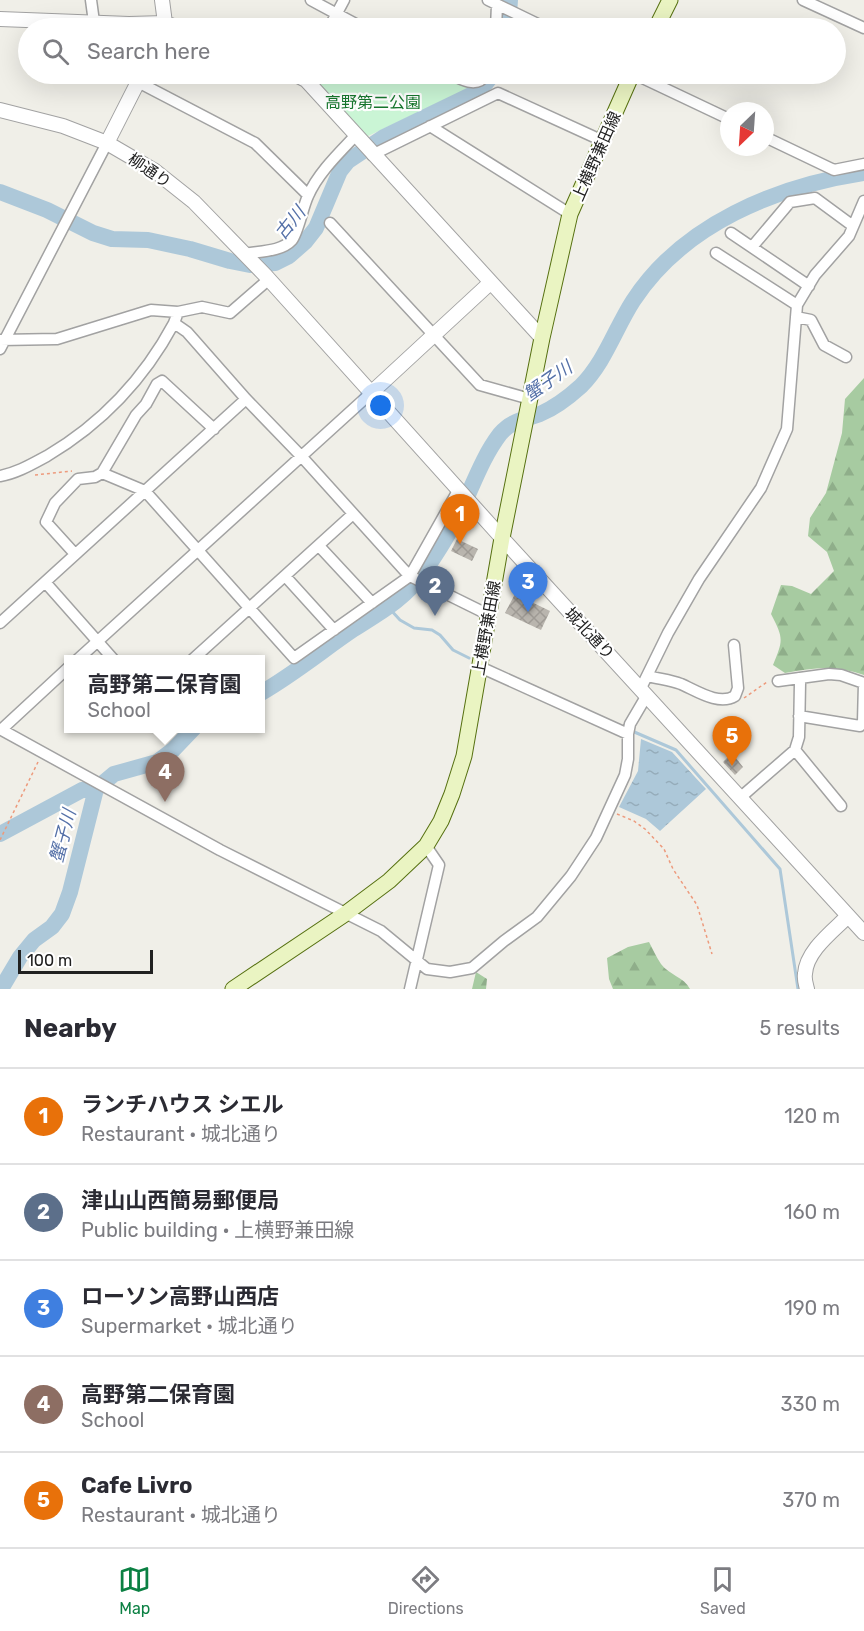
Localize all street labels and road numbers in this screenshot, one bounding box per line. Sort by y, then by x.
street label: 上横野兼田線 [568,108,625,204]
street label: 柳通り [125,149,175,192]
street label: 上横野兼田線 [469,579,504,677]
street label: 城北通り [561,603,618,663]

